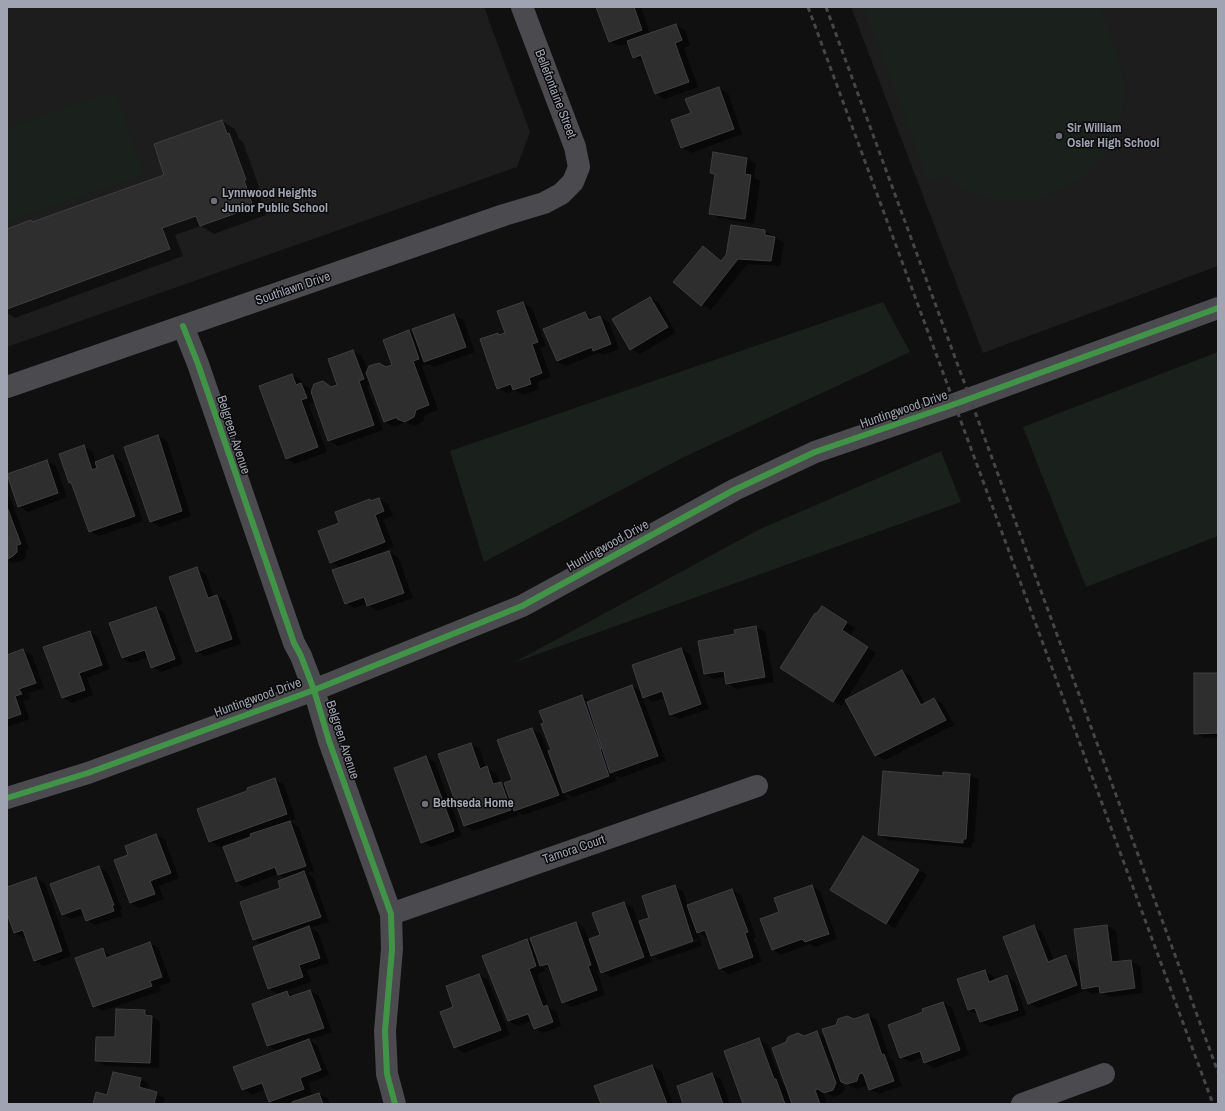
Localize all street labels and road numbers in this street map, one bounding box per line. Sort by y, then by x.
street label: Bellefontaine Street [531,47,579,141]
street label: Southlawn Drive [253,269,333,309]
street label: Huntingwood Drive [858,388,950,432]
street label: Belgreen Avenue [213,394,253,476]
street label: Huntingwood Drive [564,517,652,575]
street label: Huntingwood Drive [212,675,304,721]
street label: Belgreen Avenue [322,699,362,781]
street label: Tamora Court [541,832,607,868]

